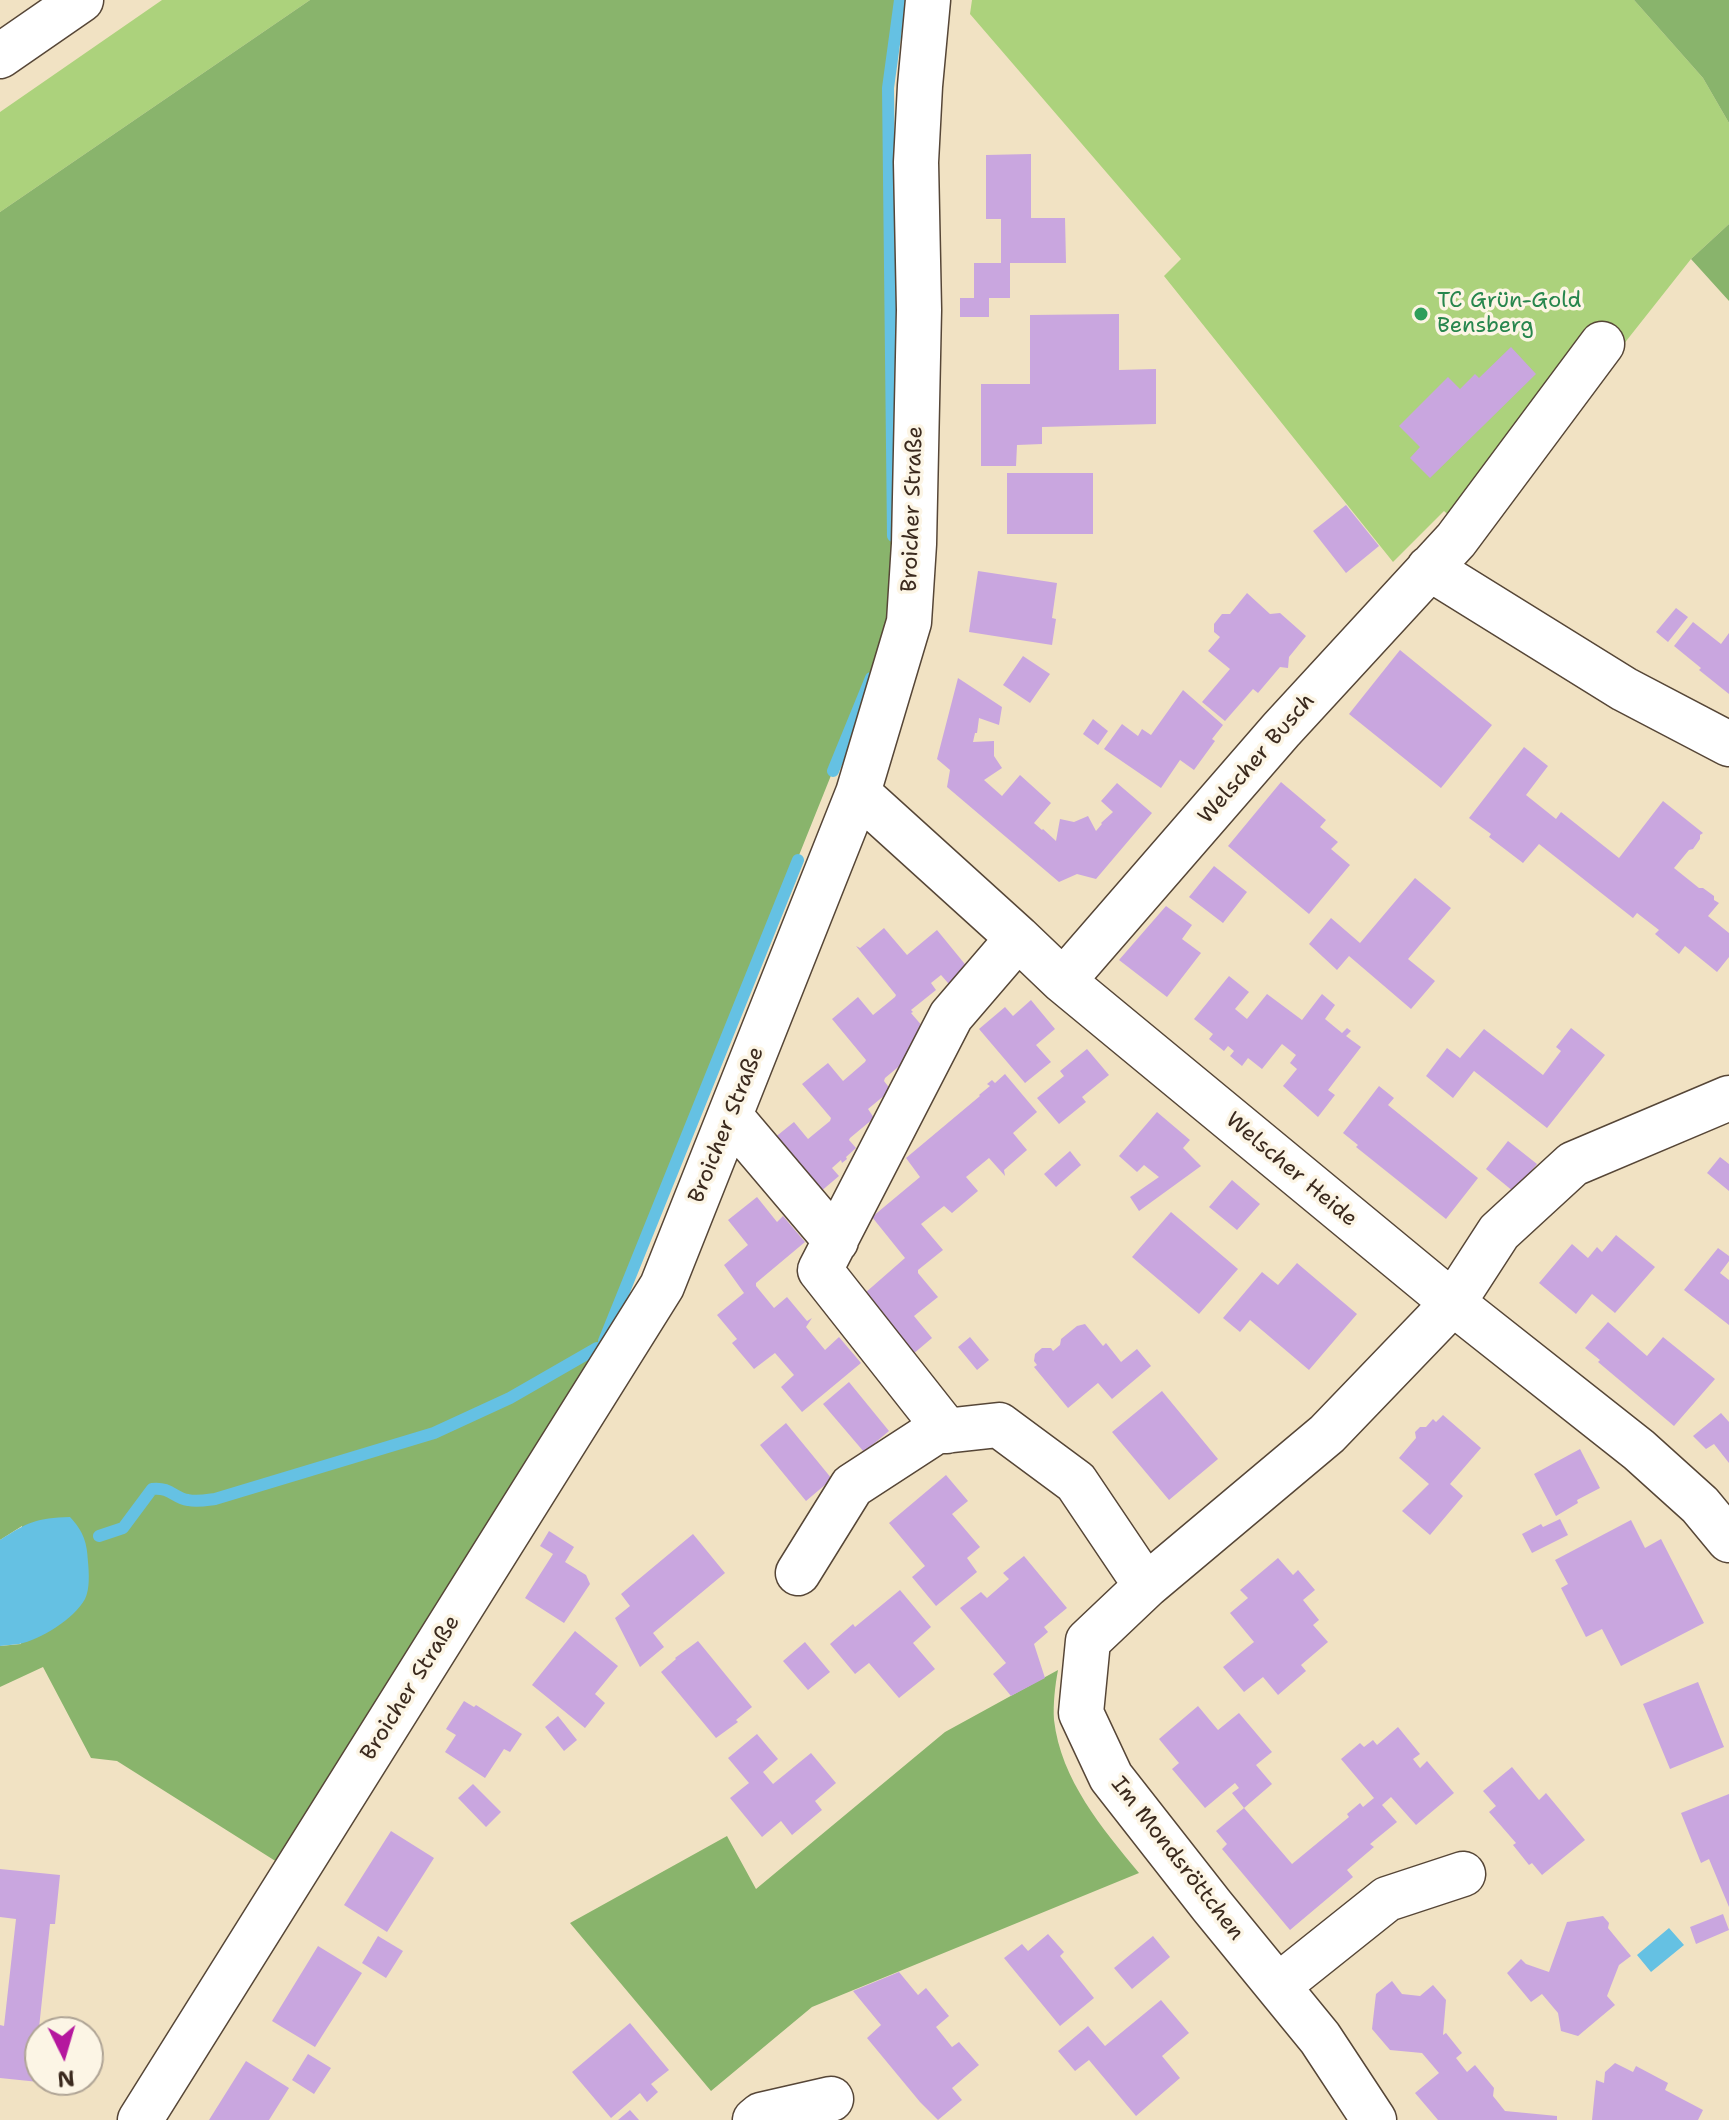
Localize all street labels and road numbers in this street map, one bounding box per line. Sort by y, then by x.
street label: Broicher Straße [897,426,929,592]
street label: Welscher Busch [1193,688,1321,830]
street label: Broicher Straße [684,1043,770,1207]
street label: Welscher Heide [1220,1107,1362,1233]
street label: Broicher Straße [356,1611,466,1765]
street label: Im Mondsröttchen [1105,1772,1249,1946]

